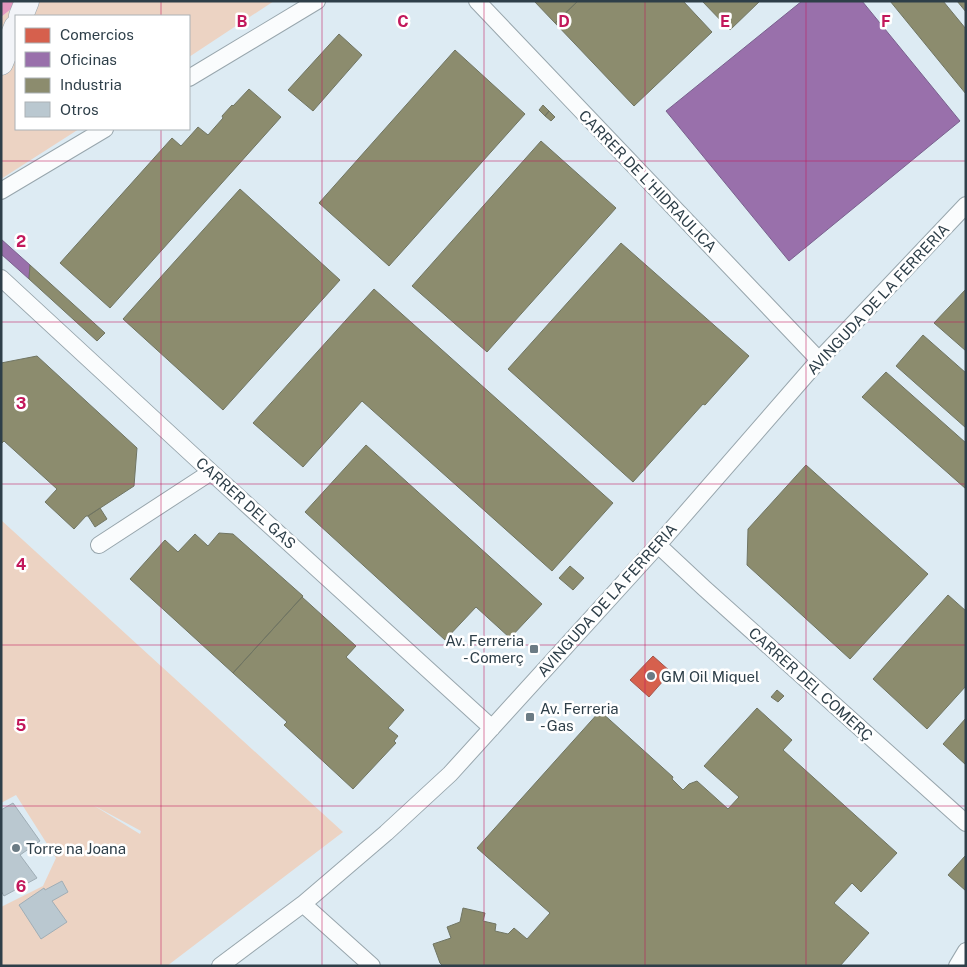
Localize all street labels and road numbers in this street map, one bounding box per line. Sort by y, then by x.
street label: CARRER DE L'HIDRAULICA [576,107,721,256]
street label: AVINGUDA DE LA FERRERIA [804,220,953,378]
street label: CARRER DEL GAS [193,454,299,552]
street label: AVINGUDA DE LA FERRERIA [534,520,680,680]
street label: CARRER DEL COMERÇ [746,624,876,744]

